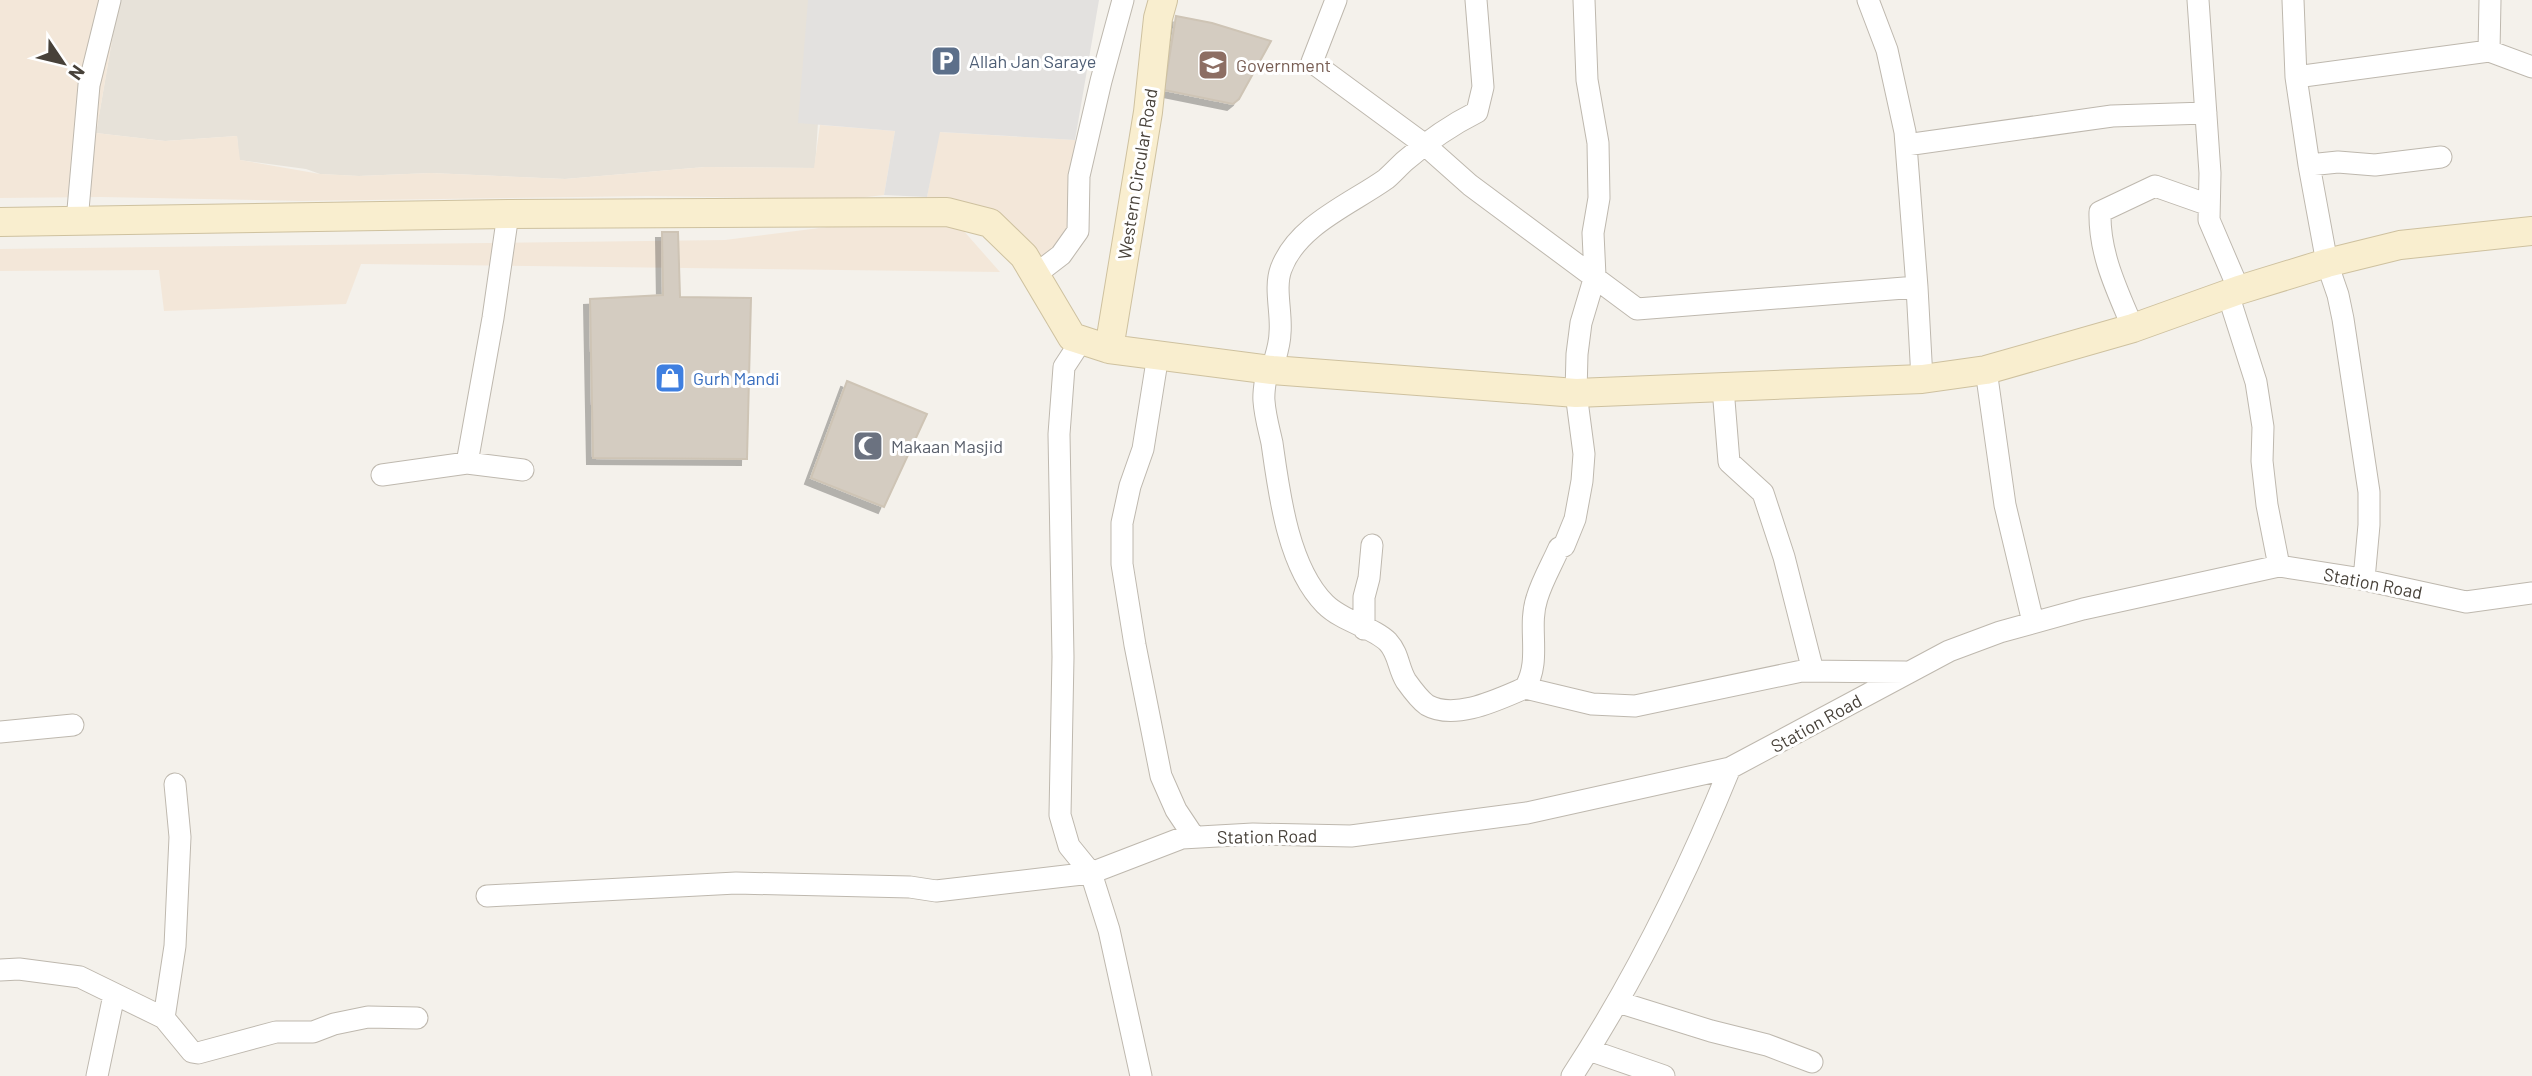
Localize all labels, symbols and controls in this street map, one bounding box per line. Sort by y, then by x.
north arrow [28,28,98,98]
parking icon: Allah Jan Saraye [929,44,963,78]
school or university icon: Government [1196,48,1230,82]
place label: Allah Jan Saraye [969,50,1096,72]
place label: Government [1236,54,1331,76]
text: N [64,61,90,85]
street label: Western Circular Road [1113,87,1161,261]
shop icon: Gurh Mandi [653,361,687,395]
place label: Gurh Mandi [693,367,780,389]
mosque icon: Makaan Masjid [851,429,885,463]
place label: Makaan Masjid [891,435,1003,457]
street label: Station Road [2322,563,2424,603]
street label: Station Road [1767,689,1865,757]
street label: Station Road [1217,824,1317,848]

